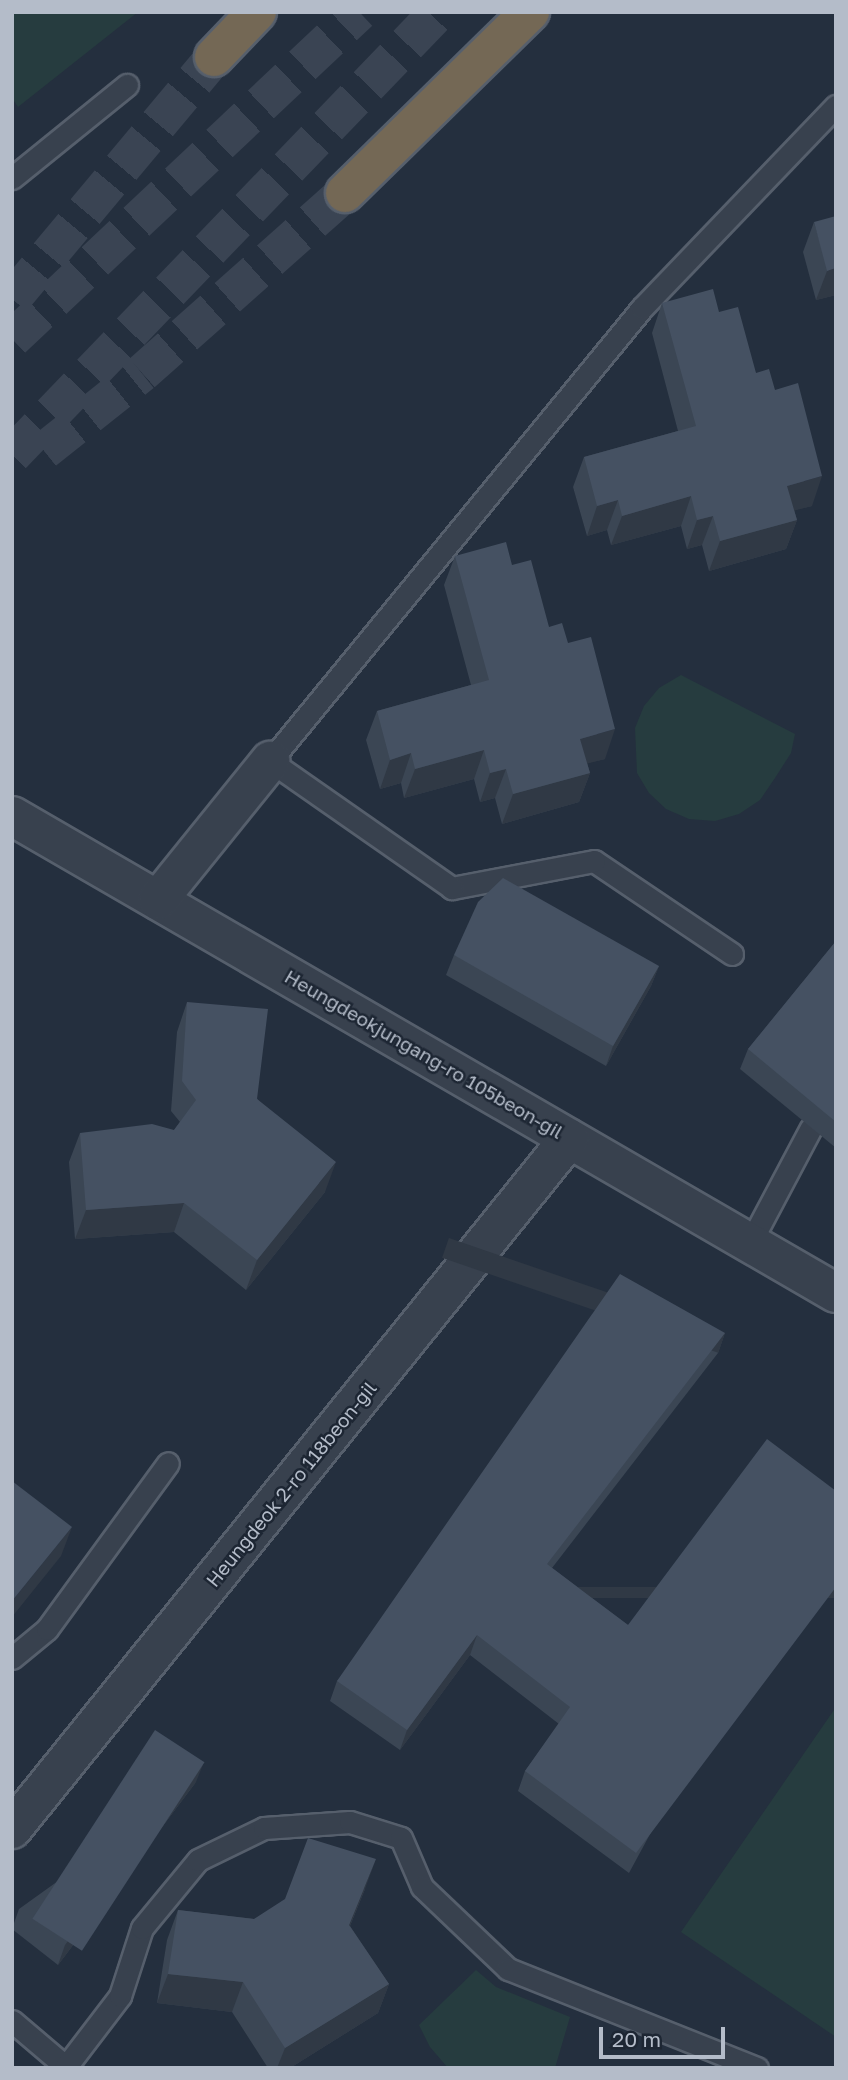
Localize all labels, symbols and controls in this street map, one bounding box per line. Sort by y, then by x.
street label: Heungdeokjungang-ro 105beon-gil [281,965,567,1143]
street label: Heungdeok 2-ro 118beon-gil [201,1377,381,1591]
scale bar [603,2014,729,2058]
text: 20 m [612,2026,661,2052]

